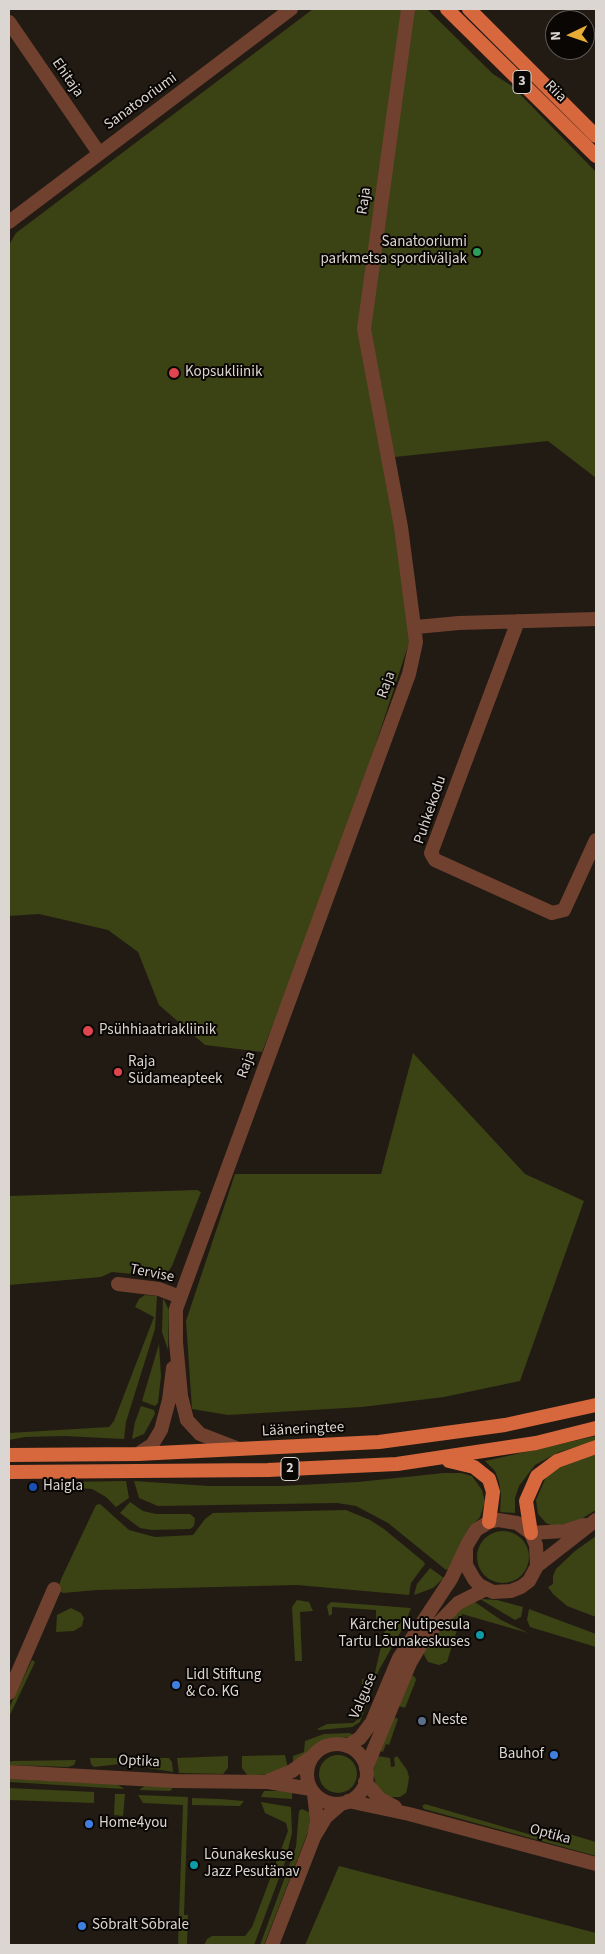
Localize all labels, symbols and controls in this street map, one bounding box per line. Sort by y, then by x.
north arrow [545,10,595,60]
text: N [546,31,566,41]
street label: Ehitaja [47,55,87,101]
street label: Sanatooriumi [101,70,181,134]
road number: 3 [513,70,531,94]
street label: Riia [540,77,570,107]
street label: Raja [354,186,376,216]
place label: Sanatooriumi parkmetsa spordiväljak [320,234,467,269]
marker: Sanatooriumi parkmetsa spordiväljak [471,246,483,258]
place label: Kopsukliinik [185,364,262,382]
marker: Kopsukliinik [167,366,181,380]
street label: Raja [374,669,400,701]
street label: Puhkekodu [411,773,451,847]
place label: Psühhiaatriakliinik [99,1022,216,1040]
marker: Psühhiaatriakliinik [81,1024,95,1038]
street label: Raja [234,1049,260,1081]
place label: Raja Südameapteek [128,1054,223,1089]
marker: Raja Südameapteek [112,1066,124,1078]
street label: Tervise [128,1261,176,1287]
street label: Lääneringtee [261,1419,345,1441]
road number: 2 [281,1458,299,1480]
place label: Haigla [43,1478,83,1496]
marker: Haigla [27,1481,39,1493]
place label: Kärcher Nutipesula Tartu Lõunakeskuses [339,1617,470,1652]
marker: Kärcher Nutipesula Tartu Lõunakeskuses [474,1629,486,1641]
place label: Lidl Stiftung & Co. KG [186,1667,261,1702]
street label: Valguse [346,1670,382,1722]
marker: Lidl Stiftung & Co. KG [170,1679,182,1691]
place label: Neste [432,1712,467,1730]
marker: Neste [416,1715,428,1727]
place label: Bauhof [499,1746,544,1764]
marker: Bauhof [548,1749,560,1761]
street label: Optika [118,1752,160,1772]
place label: Home4you [99,1815,167,1833]
marker: Home4you [83,1818,95,1830]
street label: Optika [528,1821,572,1849]
place label: Lõunakeskuse Jazz Pesutänav [204,1847,300,1882]
marker: Lõunakeskuse Jazz Pesutänav [188,1859,200,1871]
place label: Sõbralt Sõbrale [92,1917,189,1935]
marker: Sõbralt Sõbrale [76,1920,88,1932]

